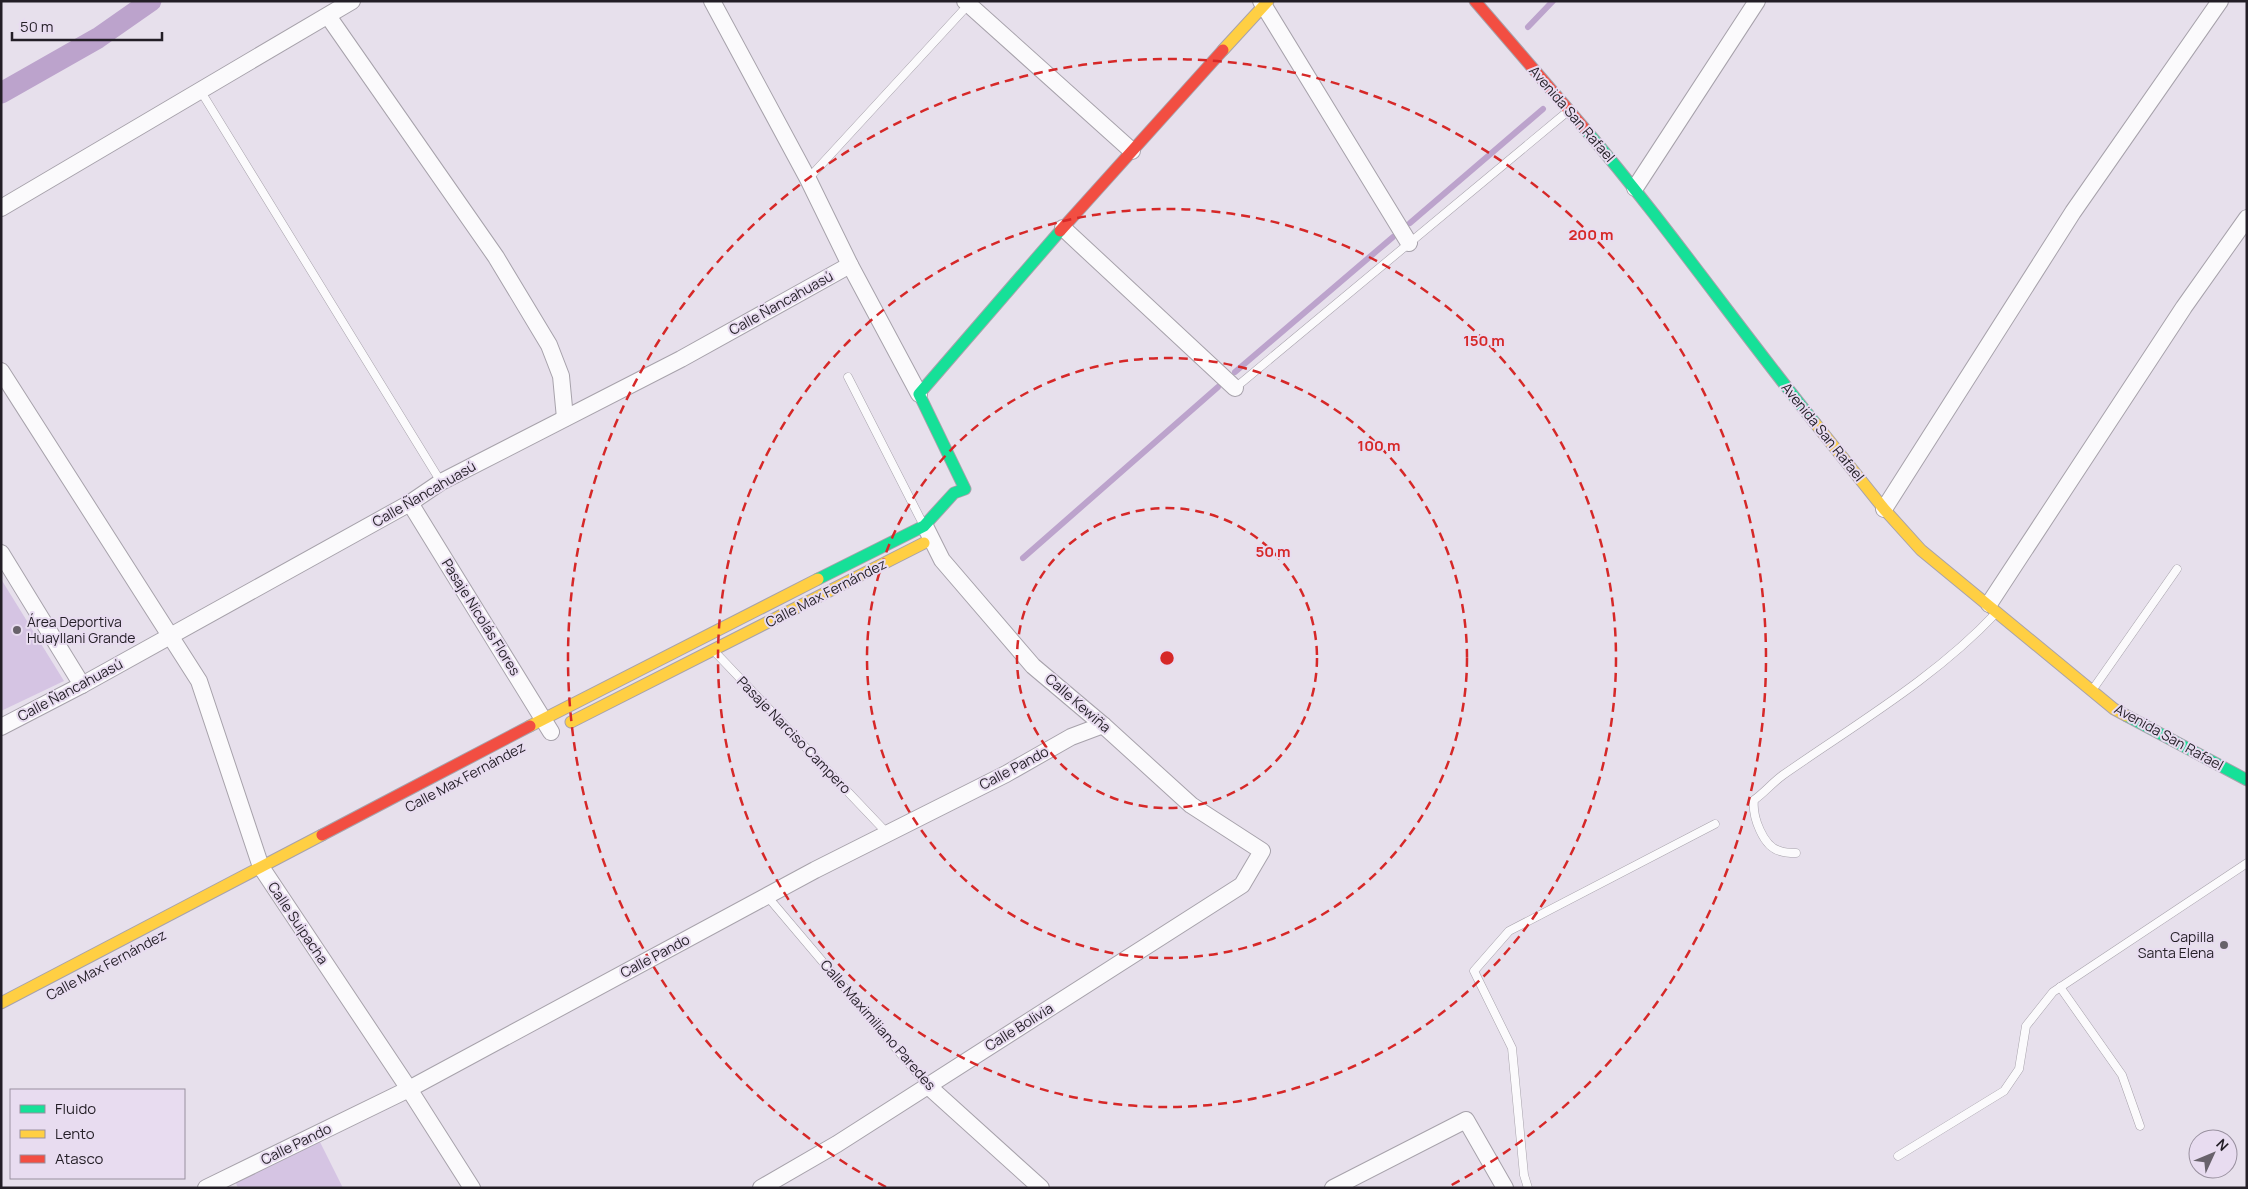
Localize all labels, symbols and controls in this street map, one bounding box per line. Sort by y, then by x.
scale bar [12,10,162,42]
text: 50 m [20,16,54,37]
street label: Avenida San Rafael [1525,62,1619,166]
text: 200 m [1568,224,1614,245]
street label: Calle Ñancahuasú [725,266,836,339]
text: 150 m [1463,330,1505,351]
street label: Avenida San Rafael [1778,378,1869,485]
text: 100 m [1358,435,1400,456]
street label: Calle Ñancahuasú [369,456,479,531]
text: 50 m [1255,541,1291,562]
street label: Calle Max Fernández [762,554,889,631]
street label: Pasaje Nicolás Flores [438,555,525,679]
place label: Área Deportiva Huayllani Grande [27,612,136,647]
marker: Área Deportiva Huayllani Grande [11,624,23,636]
centre of rings [1158,649,1176,667]
street label: Calle Ñancahuasú [14,654,126,725]
street label: Calle Kewiña [1042,669,1115,736]
street label: Pasaje Narciso Campero [733,672,856,797]
street label: Avenida San Rafael [2111,699,2227,774]
street label: Calle Max Fernández [401,737,528,816]
street label: Calle Pando [976,741,1052,794]
street label: Calle Suipacha [264,878,333,968]
street label: Calle Max Fernández [42,925,169,1004]
place label: Capilla Santa Elena [2138,927,2214,962]
street label: Calle Pando [617,929,693,982]
marker: Capilla Santa Elena [2218,939,2230,951]
street label: Calle Maximiliano Paredes [816,955,940,1094]
street label: Calle Bolivia [981,998,1056,1055]
legend [10,1089,185,1179]
text: Fluido [55,1098,96,1119]
street label: Calle Pando [257,1118,334,1169]
text: Lento [55,1123,95,1144]
north arrow [2188,1129,2238,1179]
text: N [2212,1134,2233,1155]
text: Atasco [55,1148,103,1169]

